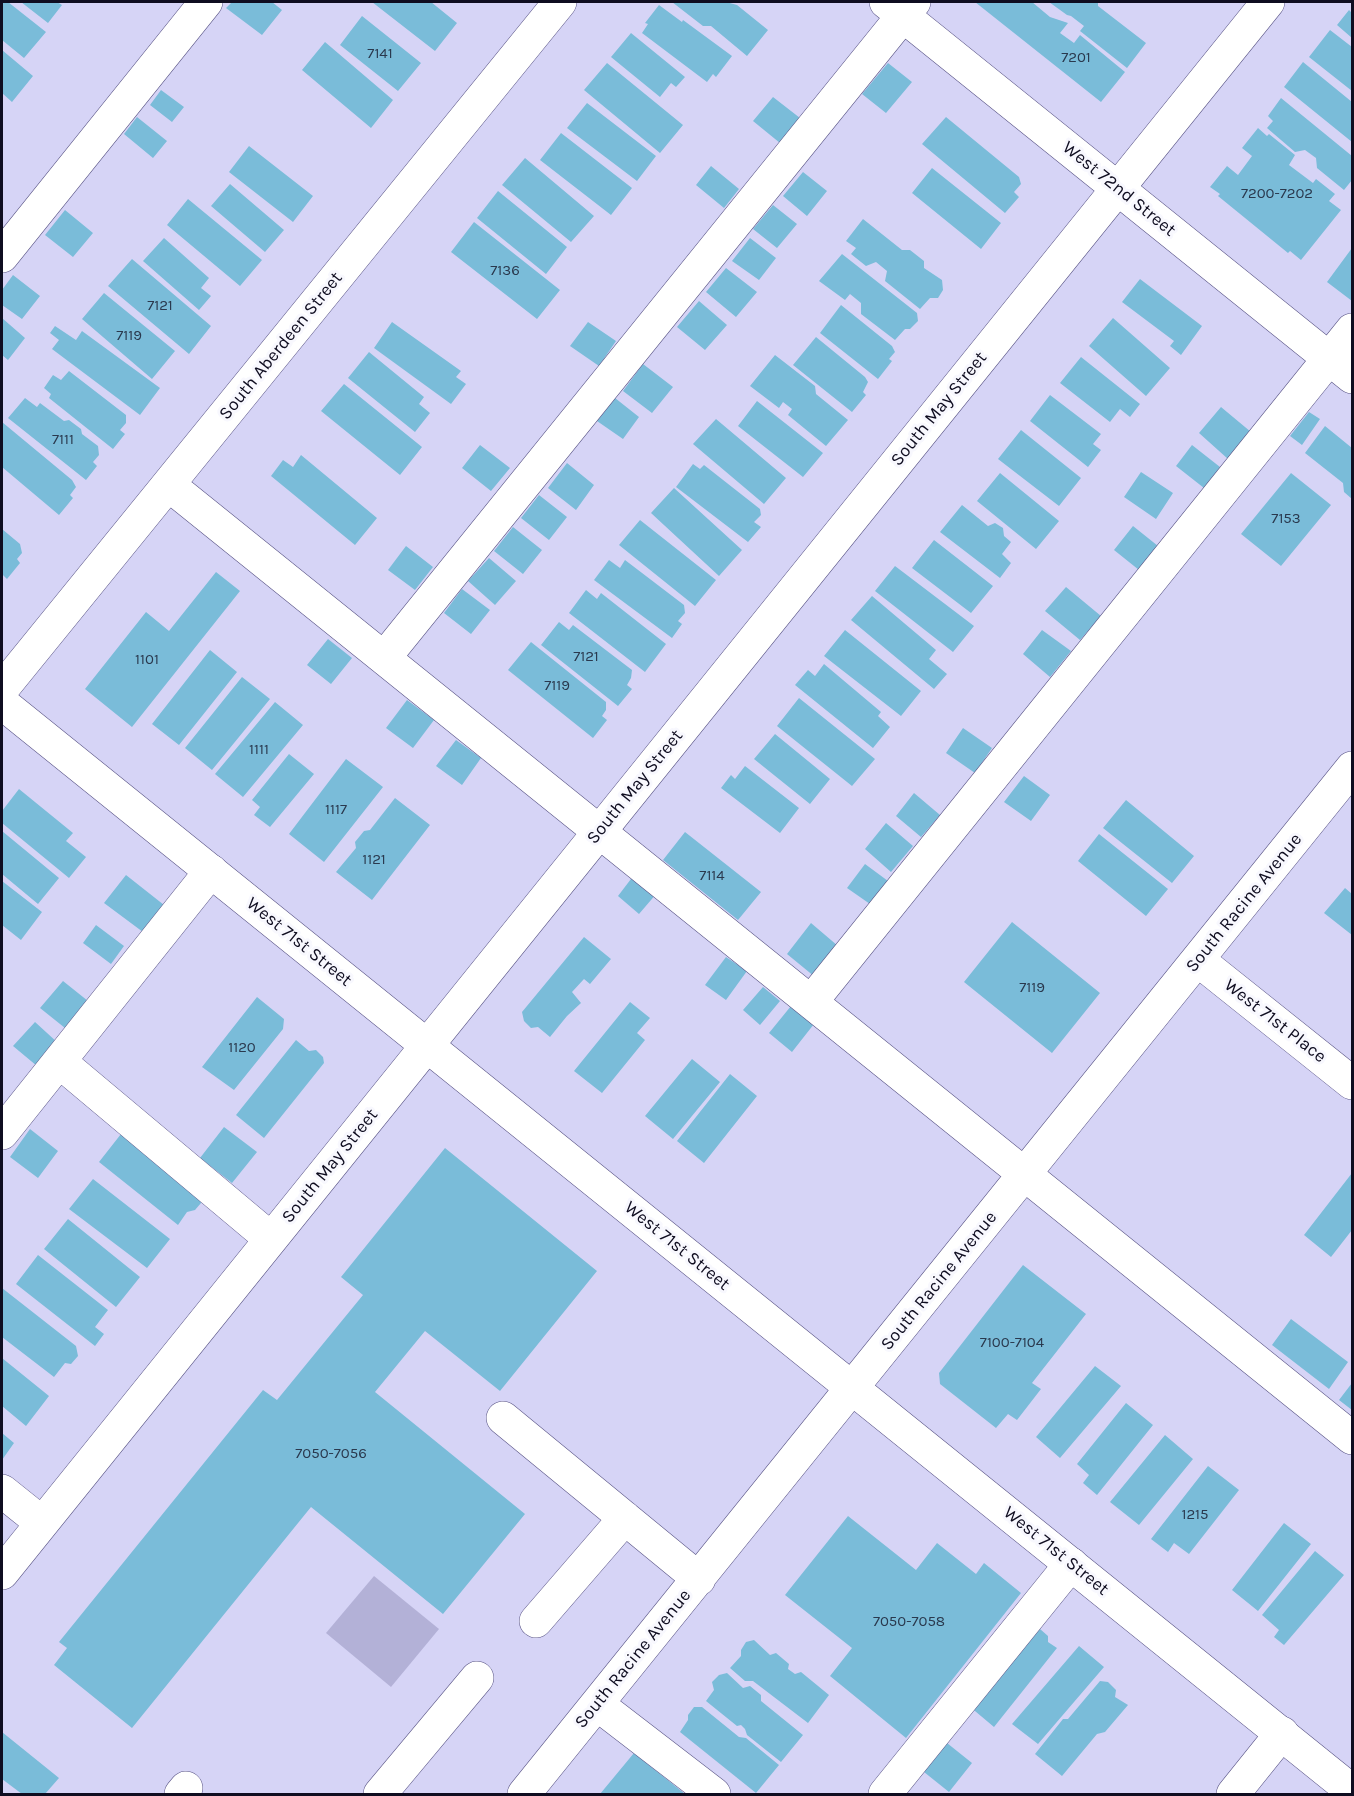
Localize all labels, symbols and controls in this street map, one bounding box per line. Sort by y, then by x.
house number: 7141 [367,45,393,63]
house number: 7201 [1061,49,1091,67]
street label: West 72nd Street [1058,137,1180,241]
house number: 7200-7202 [1241,185,1313,203]
house number: 7136 [490,262,520,280]
street label: South Aberdeen Street [215,268,347,424]
house number: 7121 [147,297,173,315]
house number: 7119 [116,327,142,345]
street label: South May Street [886,348,992,470]
house number: 7111 [52,431,74,449]
house number: 7153 [1271,510,1301,528]
house number: 7121 [573,648,599,666]
house number: 1101 [135,651,159,669]
house number: 7119 [544,677,570,695]
street label: South May Street [582,726,688,848]
house number: 1111 [249,741,269,759]
house number: 1117 [325,801,347,819]
street label: South Racine Avenue [1181,829,1307,977]
house number: 1121 [362,851,386,869]
house number: 7114 [699,867,725,885]
street label: West 71st Street [242,893,356,991]
street label: West 71st Place [1220,974,1330,1068]
house number: 7119 [1019,979,1045,997]
house number: 1120 [228,1039,256,1057]
street label: South May Street [277,1105,383,1227]
street label: West 71st Street [620,1197,734,1295]
street label: South Racine Avenue [876,1207,1002,1355]
house number: 7100-7104 [980,1334,1044,1352]
house number: 7050-7056 [295,1445,367,1463]
street label: West 71st Street [999,1502,1113,1600]
house number: 1215 [1181,1506,1209,1524]
street label: South Racine Avenue [570,1585,696,1733]
house number: 7050-7058 [873,1613,945,1631]

